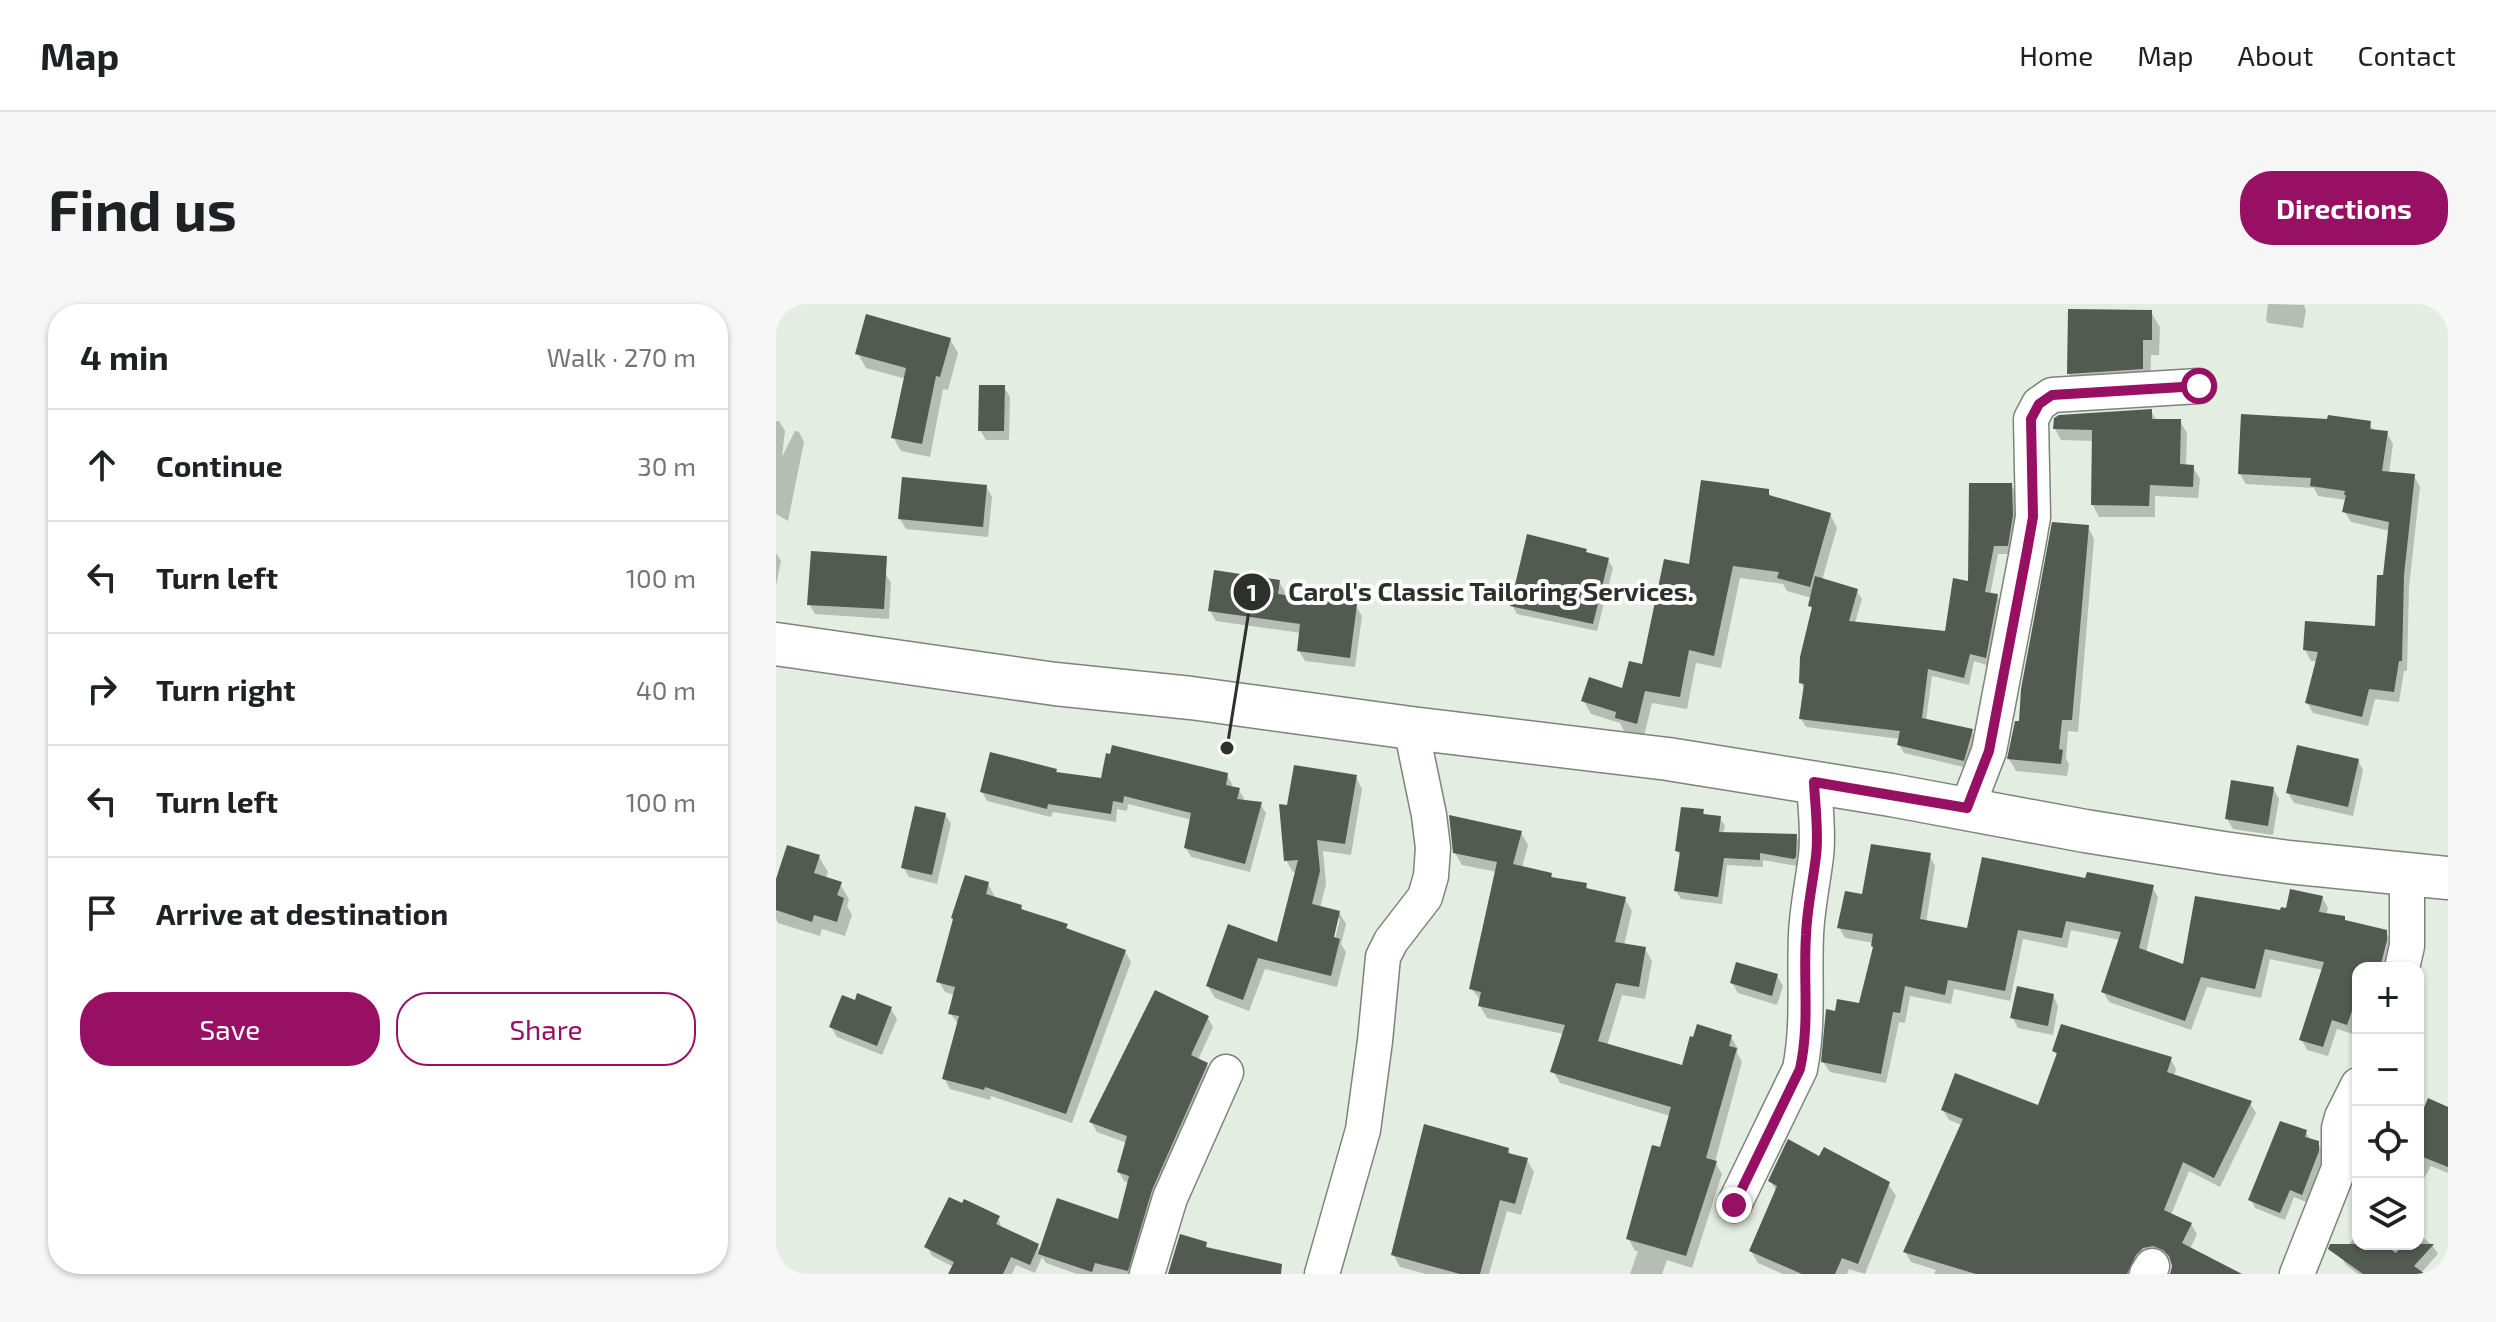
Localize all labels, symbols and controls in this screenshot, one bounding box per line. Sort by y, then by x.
text: Map [40,32,119,78]
text: Home [2019,38,2093,72]
text: Map [2137,38,2194,72]
text: About [2238,38,2313,72]
text: Contact [2357,38,2456,72]
button: Directions [2240,171,2448,245]
text: Find us [48,175,237,242]
text: 4 min [80,336,169,377]
text: Walk · 270 m [547,341,696,372]
route start [2181,368,2217,404]
icon: ahead [80,443,124,487]
text: Continue [156,447,283,483]
text: 30 m [637,450,696,481]
icon: left [80,555,124,599]
text: Turn left [156,559,278,595]
text: 100 m [626,562,696,593]
callout: Carol's Classic Tailoring Services. [1232,567,1710,617]
text: Carol's Classic Tailoring Services. [1288,575,1694,606]
text: 1 [1247,577,1257,606]
icon: right [80,667,124,711]
text: Turn right [156,671,296,707]
text: 40 m [636,674,696,705]
icon: left [80,779,124,823]
text: Turn left [156,783,278,819]
text: 100 m [626,786,696,817]
icon: arrive [80,891,124,935]
text: Arrive at destination [156,895,448,931]
map controls [2352,962,2424,1250]
button: + [2352,962,2424,1034]
button: Save [80,992,380,1066]
button: Share [396,992,696,1066]
button: − [2352,1034,2424,1106]
button: locate [2352,1106,2424,1178]
button: layers [2352,1178,2424,1250]
route end [1716,1187,1752,1223]

